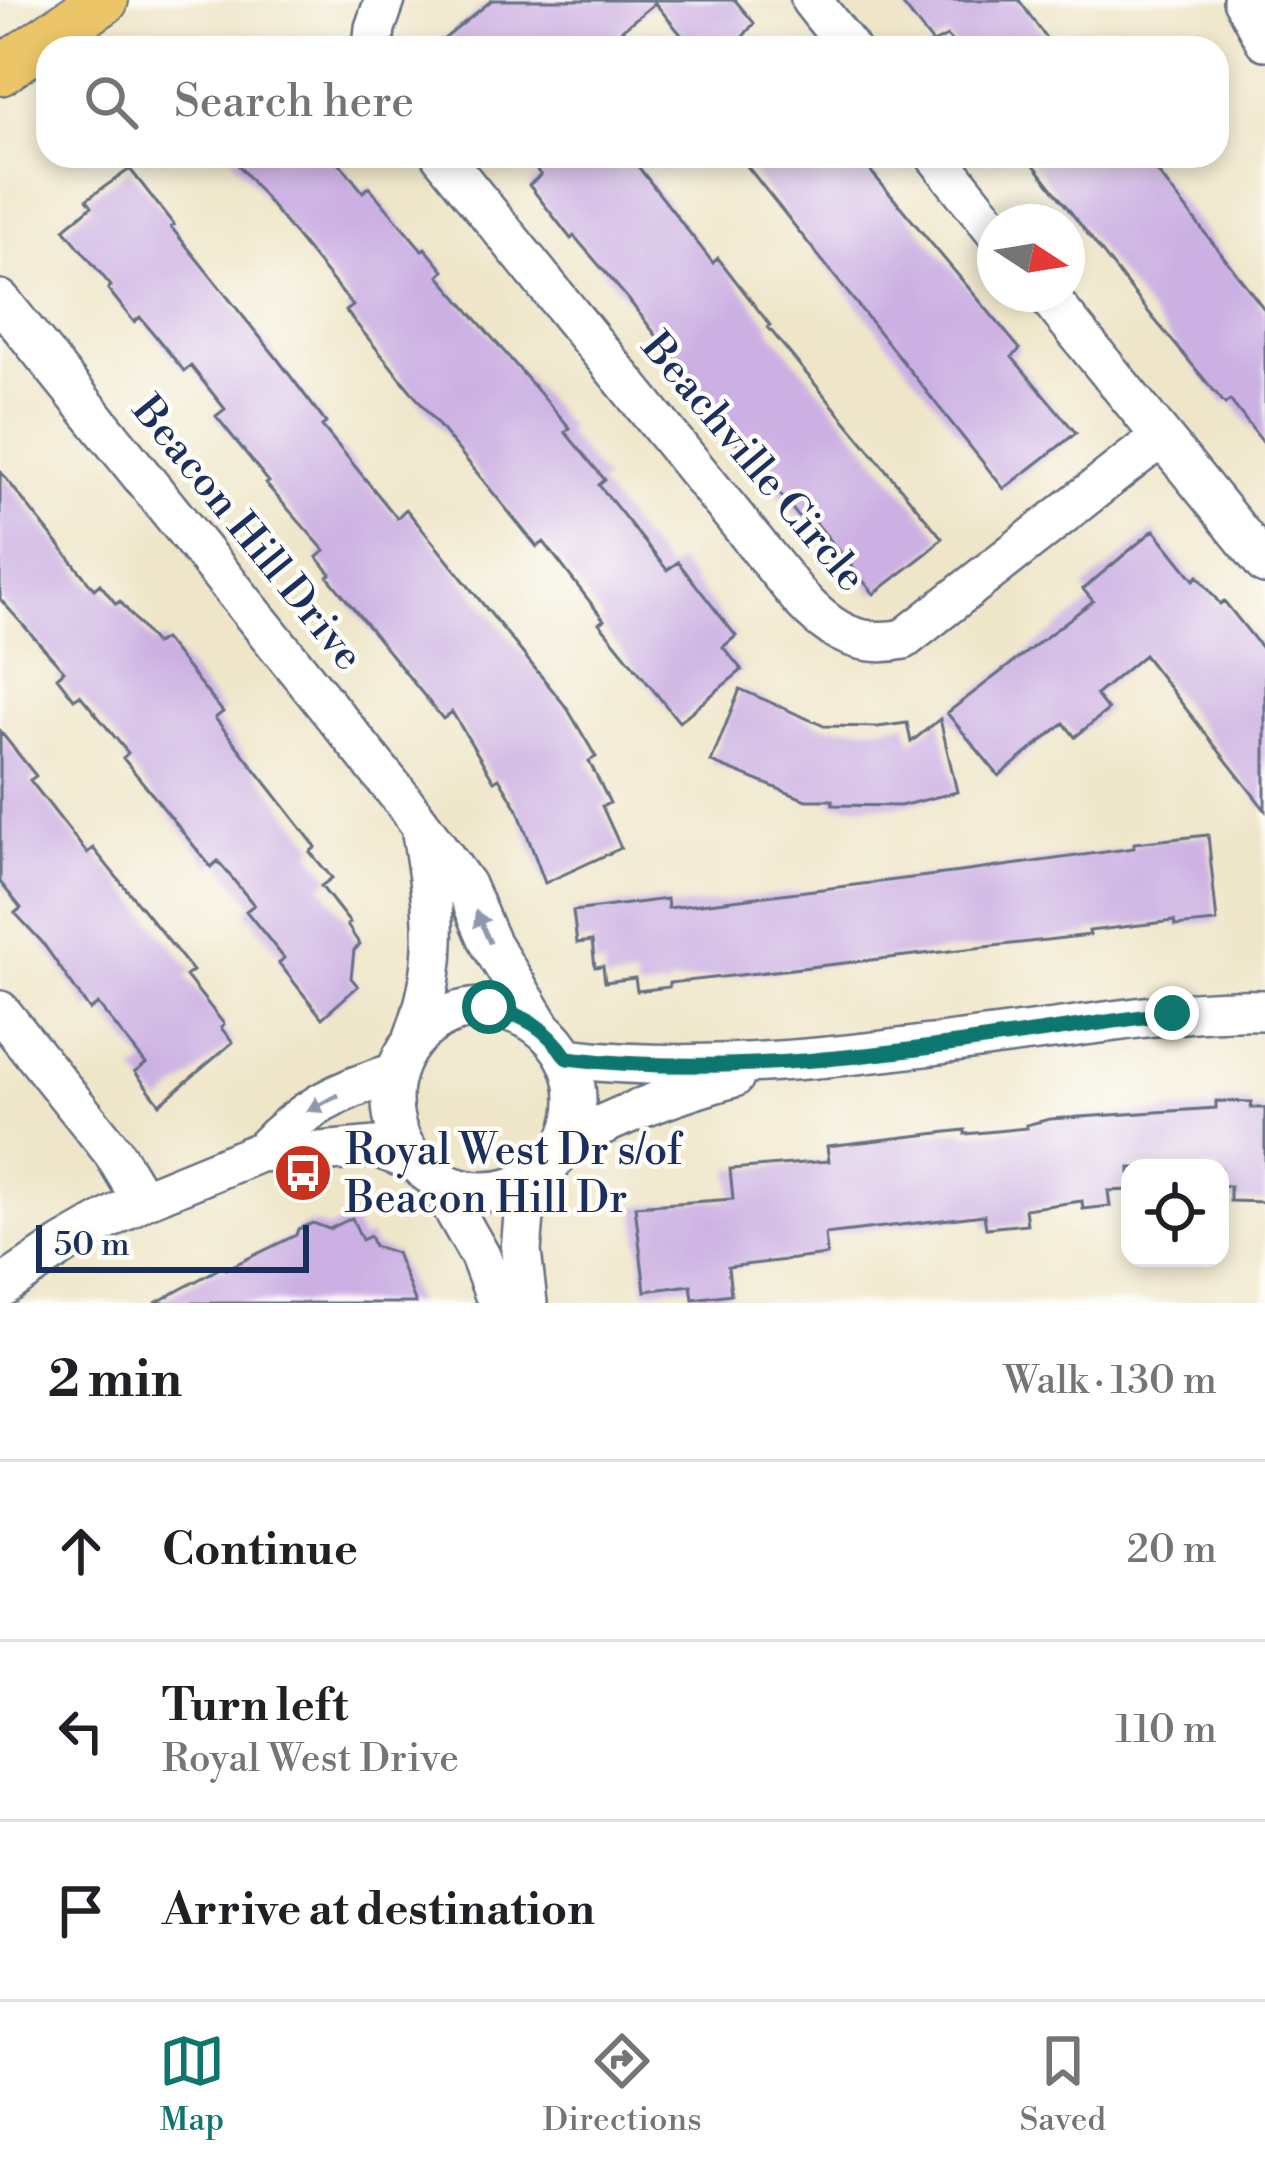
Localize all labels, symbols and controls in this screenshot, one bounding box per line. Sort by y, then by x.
search box [36,36,1229,168]
icon: search [78,69,144,135]
text: Search here [174,74,414,131]
north arrow [977,204,1085,312]
street label: Beachville Circle [629,321,877,603]
street label: Beacon Hill Drive [119,385,374,682]
one-way arrow [473,910,493,945]
route start [462,980,516,1034]
route end [1145,986,1199,1040]
one-way arrow [306,1092,340,1112]
place label: Royal West Dr s/of Beacon Hill Dr [344,1125,684,1226]
bus stop icon: Royal West Dr s/of Beacon Hill Dr [272,1142,334,1204]
map controls [1121,1159,1229,1267]
button: locate [1121,1159,1229,1267]
scale bar [36,1219,309,1272]
text: 50 m [54,1225,130,1266]
text: 2 min [48,1349,182,1413]
text: Walk · 130 m [1004,1357,1217,1406]
icon: ahead [48,1518,114,1584]
text: Continue [162,1522,358,1579]
text: 20 m [1127,1526,1217,1575]
text: Turn left [162,1678,348,1735]
icon: left [48,1698,114,1764]
text: 110 m [1115,1706,1217,1755]
text: Royal West Drive [162,1735,459,1784]
icon: arrive [48,1878,114,1944]
text: Arrive at destination [162,1882,595,1939]
tab: Map [159,2028,225,2141]
tab: Directions [543,2028,702,2141]
tab: Saved [1019,2028,1106,2141]

